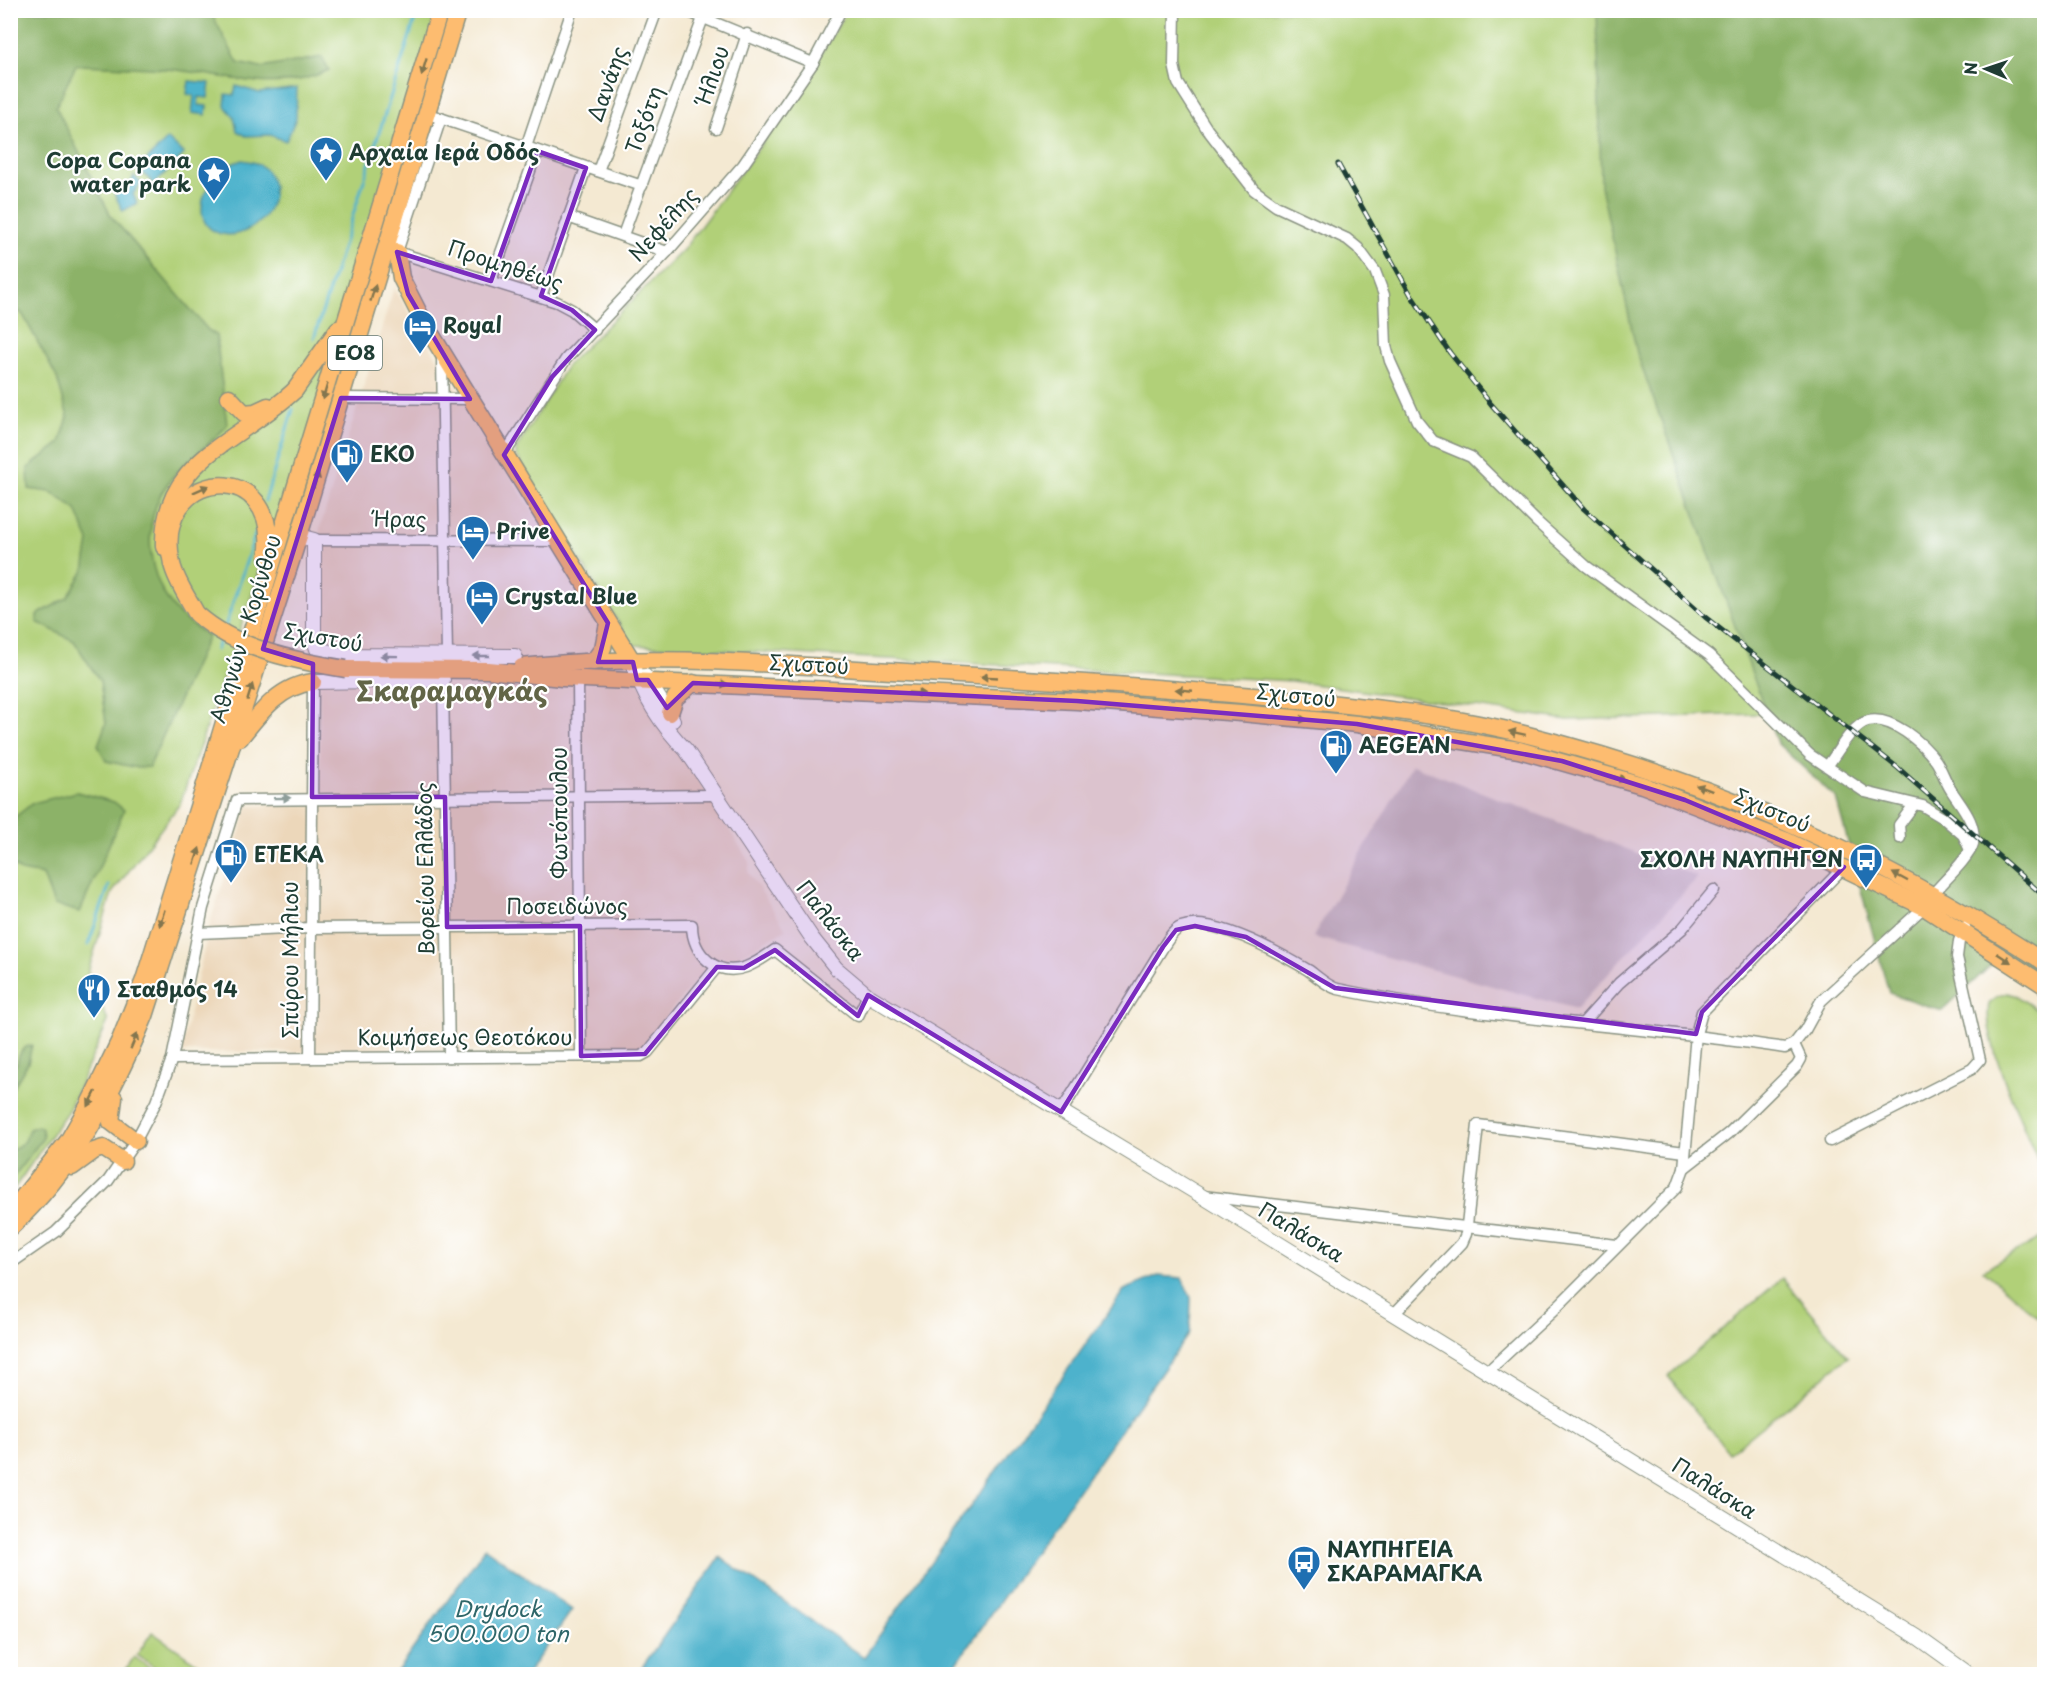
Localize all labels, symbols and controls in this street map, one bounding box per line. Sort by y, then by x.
north arrow [1956,39,2016,99]
street label: Δανάης [578,41,634,125]
street label: Ήλιου [685,41,736,111]
one-way arrow [419,58,428,76]
text: N [1958,62,1982,75]
street label: Τοξότη [616,81,670,158]
place icon: Αρχαία Ιερά Οδός [308,135,344,182]
place label: Αρχαία Ιερά Οδός [349,135,539,167]
place label: Copa Copana water park [46,143,191,199]
place icon: Copa Copana water park [196,155,232,202]
street label: Νεφέλης [620,179,705,268]
street label: Προμηθέως [444,230,568,298]
one-way arrow [369,284,378,302]
hotel icon: Royal [402,308,438,355]
place label: Royal [443,308,502,340]
road number: ΕΟ8 [328,336,382,370]
one-way arrow [320,383,329,401]
fuel station icon: EKO [329,437,365,484]
place label: EKO [370,437,415,469]
one-way arrow [312,471,321,489]
one-way arrow [192,485,209,494]
street label: Ήρας [370,501,427,534]
hotel icon: Prive [455,514,491,561]
place label: Prive [496,514,550,546]
street label: Αθηνών - Κορίνθου [200,530,288,726]
hotel icon: Crystal Blue [464,579,500,626]
place label: Crystal Blue [505,579,637,611]
street label: Σχιστού [281,613,365,659]
street label: Σχιστού [768,645,850,681]
one-way arrow [379,651,398,660]
one-way arrow [471,651,490,661]
district label: Σκαραμαγκάς [356,669,548,710]
one-way arrow [980,672,999,681]
street label: Σχιστού [1255,674,1338,714]
one-way arrow [710,679,729,688]
one-way arrow [246,683,255,701]
one-way arrow [1174,685,1193,695]
one-way arrow [906,689,925,698]
one-way arrow [1290,714,1309,724]
one-way arrow [1508,727,1526,737]
fuel station icon: AEGEAN [1318,728,1354,775]
place label: AEGEAN [1359,728,1451,760]
street label: Φωτόπουλου [542,747,574,879]
one-way arrow [1609,774,1627,783]
street label: Σχιστού [1730,779,1816,839]
street label: Βορείου Ελλάδος [406,782,442,956]
one-way arrow [1695,782,1713,792]
one-way arrow [273,793,292,803]
fuel station icon: ETEKA [213,837,249,884]
place label: ETEKA [254,837,325,869]
place label: ΣΧΟΛΗ ΝΑΥΠΗΓΩΝ [1640,842,1843,874]
bus stop icon: ΣΧΟΛΗ ΝΑΥΠΗΓΩΝ [1848,842,1884,889]
one-way arrow [193,847,202,865]
one-way arrow [1892,872,1909,882]
street label: Παλάσκα [790,873,874,967]
street label: Σπύρου Μήλιου [273,881,305,1039]
street label: Ποσειδώνος [506,889,628,921]
one-way arrow [157,909,166,927]
one-way arrow [1996,952,2013,963]
restaurant icon: Σταθμός 14 [76,972,112,1019]
place label: Σταθμός 14 [117,972,238,1004]
street label: Κοιμήσεως Θεοτόκου [358,1020,572,1052]
one-way arrow [130,1032,139,1050]
one-way arrow [87,1091,96,1108]
street label: Παλάσκα [1253,1193,1351,1270]
street label: Παλάσκα [1666,1449,1764,1526]
place label: ΝΑΥΠΗΓΕΙΑ ΣΚΑΡΑΜΑΓΚΑ [1327,1532,1483,1588]
bus stop icon: ΝΑΥΠΗΓΕΙΑ ΣΚΑΡΑΜΑΓΚΑ [1286,1544,1322,1591]
water label: Drydock 500.000 ton [427,1591,570,1649]

